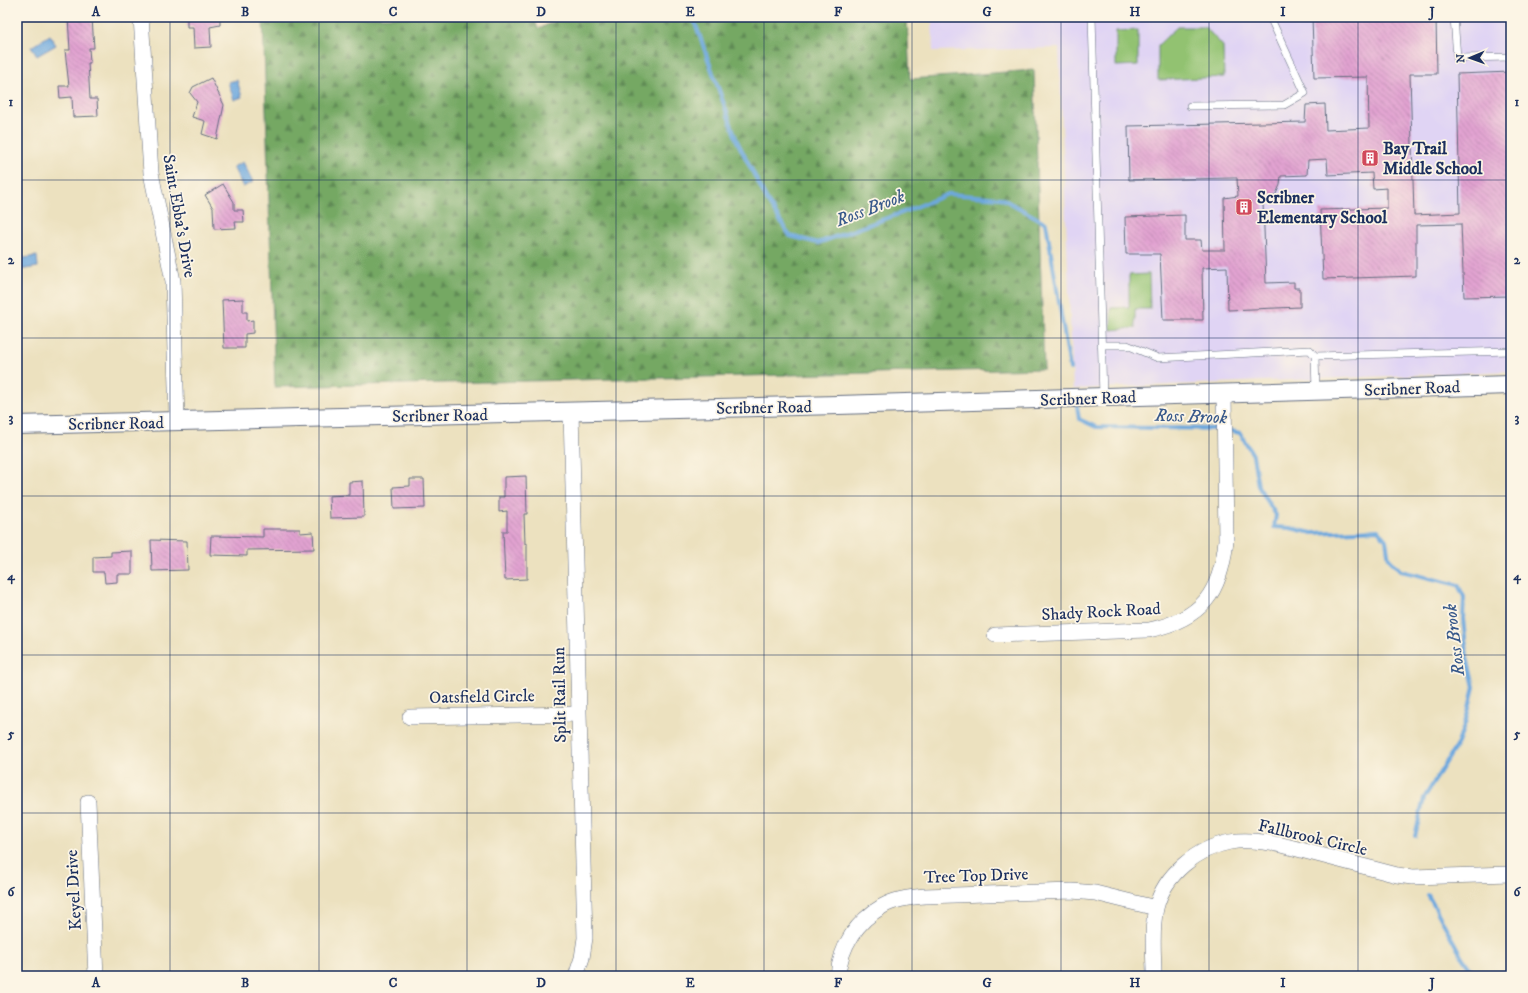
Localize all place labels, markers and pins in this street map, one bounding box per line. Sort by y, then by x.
place label: Bay Trail Middle School [1383,138,1483,180]
building icon: Bay Trail Middle School [1360,148,1380,168]
place label: Scribner Elementary School [1257,187,1388,229]
building icon: Scribner Elementary School [1234,197,1254,217]

